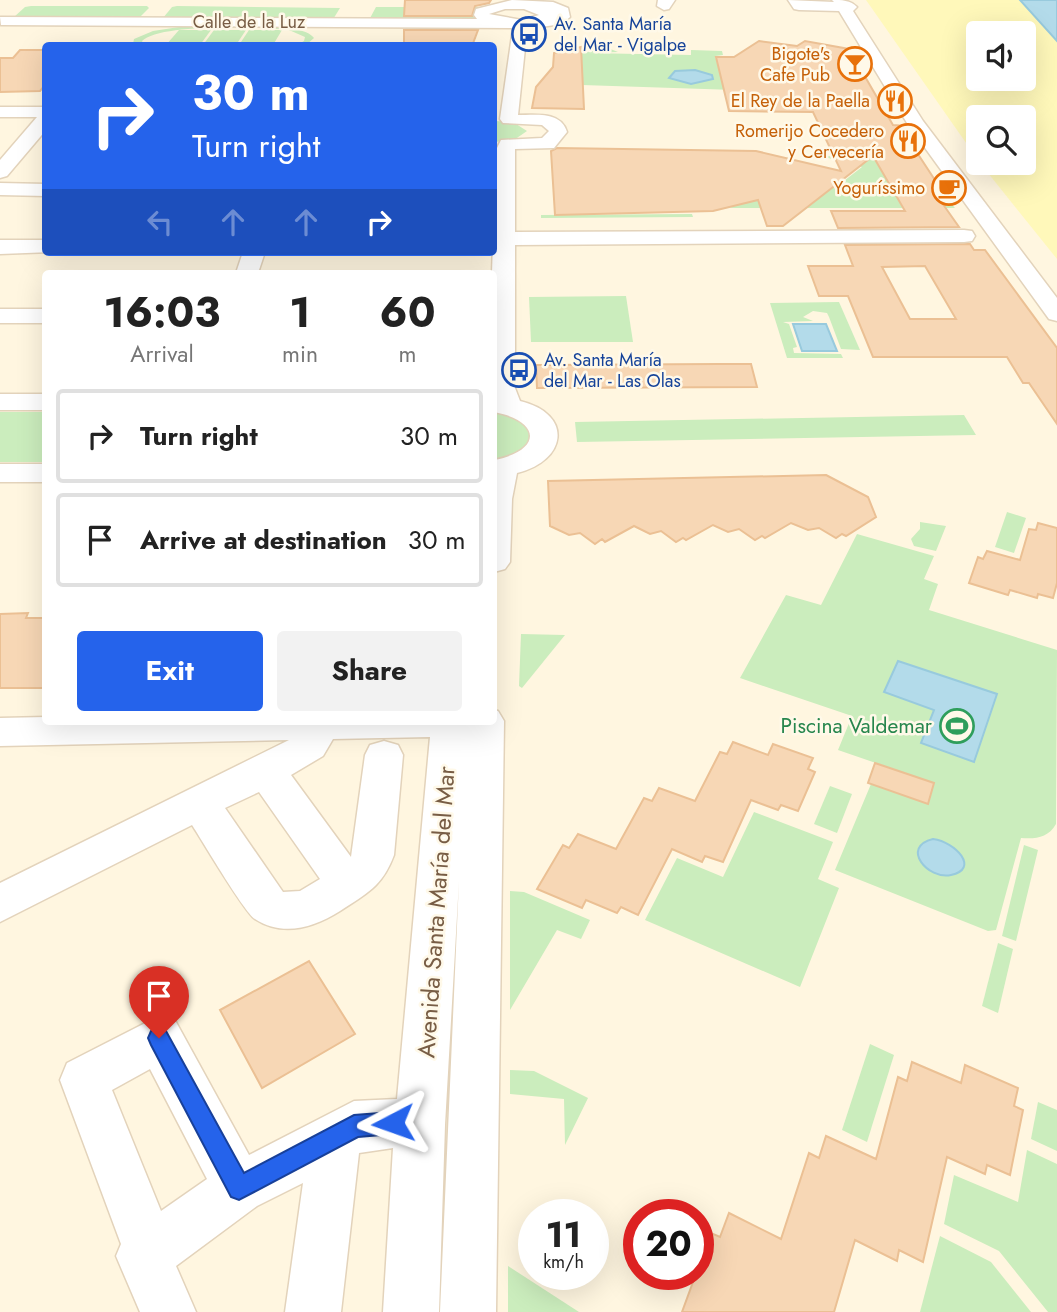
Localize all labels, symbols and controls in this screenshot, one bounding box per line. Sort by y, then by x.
street label: Calle de la Luz [193,9,306,35]
place label: Av. Santa María del Mar - Vigalpe [554,11,686,58]
bus stop icon: Av. Santa María del Mar - Vigalpe [510,15,548,53]
map controls [966,21,1036,175]
button: sound [966,21,1036,91]
place label: Bigote's Cafe Pub [760,41,830,88]
bar icon: Bigote's Cafe Pub [836,45,874,83]
text: 30 m [192,58,310,128]
icon: right [77,70,168,161]
restaurant icon: El Rey de la Paella [876,82,914,120]
place label: El Rey de la Paella [731,88,870,114]
button: search [966,105,1036,175]
place label: Romerijo Cocedero y Cervecería [735,118,884,165]
restaurant icon: Romerijo Cocedero y Cervecería [889,122,927,160]
text: Turn right [192,123,321,169]
cafe icon: Yoguríssimo [930,169,968,207]
place label: Yoguríssimo [833,175,925,201]
icon: left [141,203,179,241]
icon: ahead [214,203,252,241]
icon: ahead [287,203,325,241]
icon: right [360,203,398,241]
text: 16:03 [104,282,220,343]
text: 1 [289,282,311,343]
text: 60 [380,282,435,343]
text: Arrival [130,337,194,371]
text: min [282,337,318,371]
text: m [399,337,416,371]
place label: Av. Santa María del Mar - Las Olas [544,347,681,394]
bus stop icon: Av. Santa María del Mar - Las Olas [500,351,538,389]
icon: right [81,417,119,455]
text: Turn right [140,417,258,455]
text: 30 m [400,417,458,455]
icon: arrive [81,521,119,559]
text: Arrive at destination [140,521,387,559]
text: 30 m [408,521,466,559]
button: Exit [77,631,263,711]
button: Share [277,631,462,711]
sports icon: Piscina Valdemar [938,707,976,745]
place label: Piscina Valdemar [780,711,933,741]
street label: Avenida Santa María del Mar [408,764,464,1059]
pin [129,966,189,1038]
icon: arrive [140,977,178,1015]
position arrow [356,1086,430,1160]
speed limit sign: 20 [623,1199,714,1290]
text: 11 [546,1210,581,1260]
text: km/h [543,1249,584,1275]

